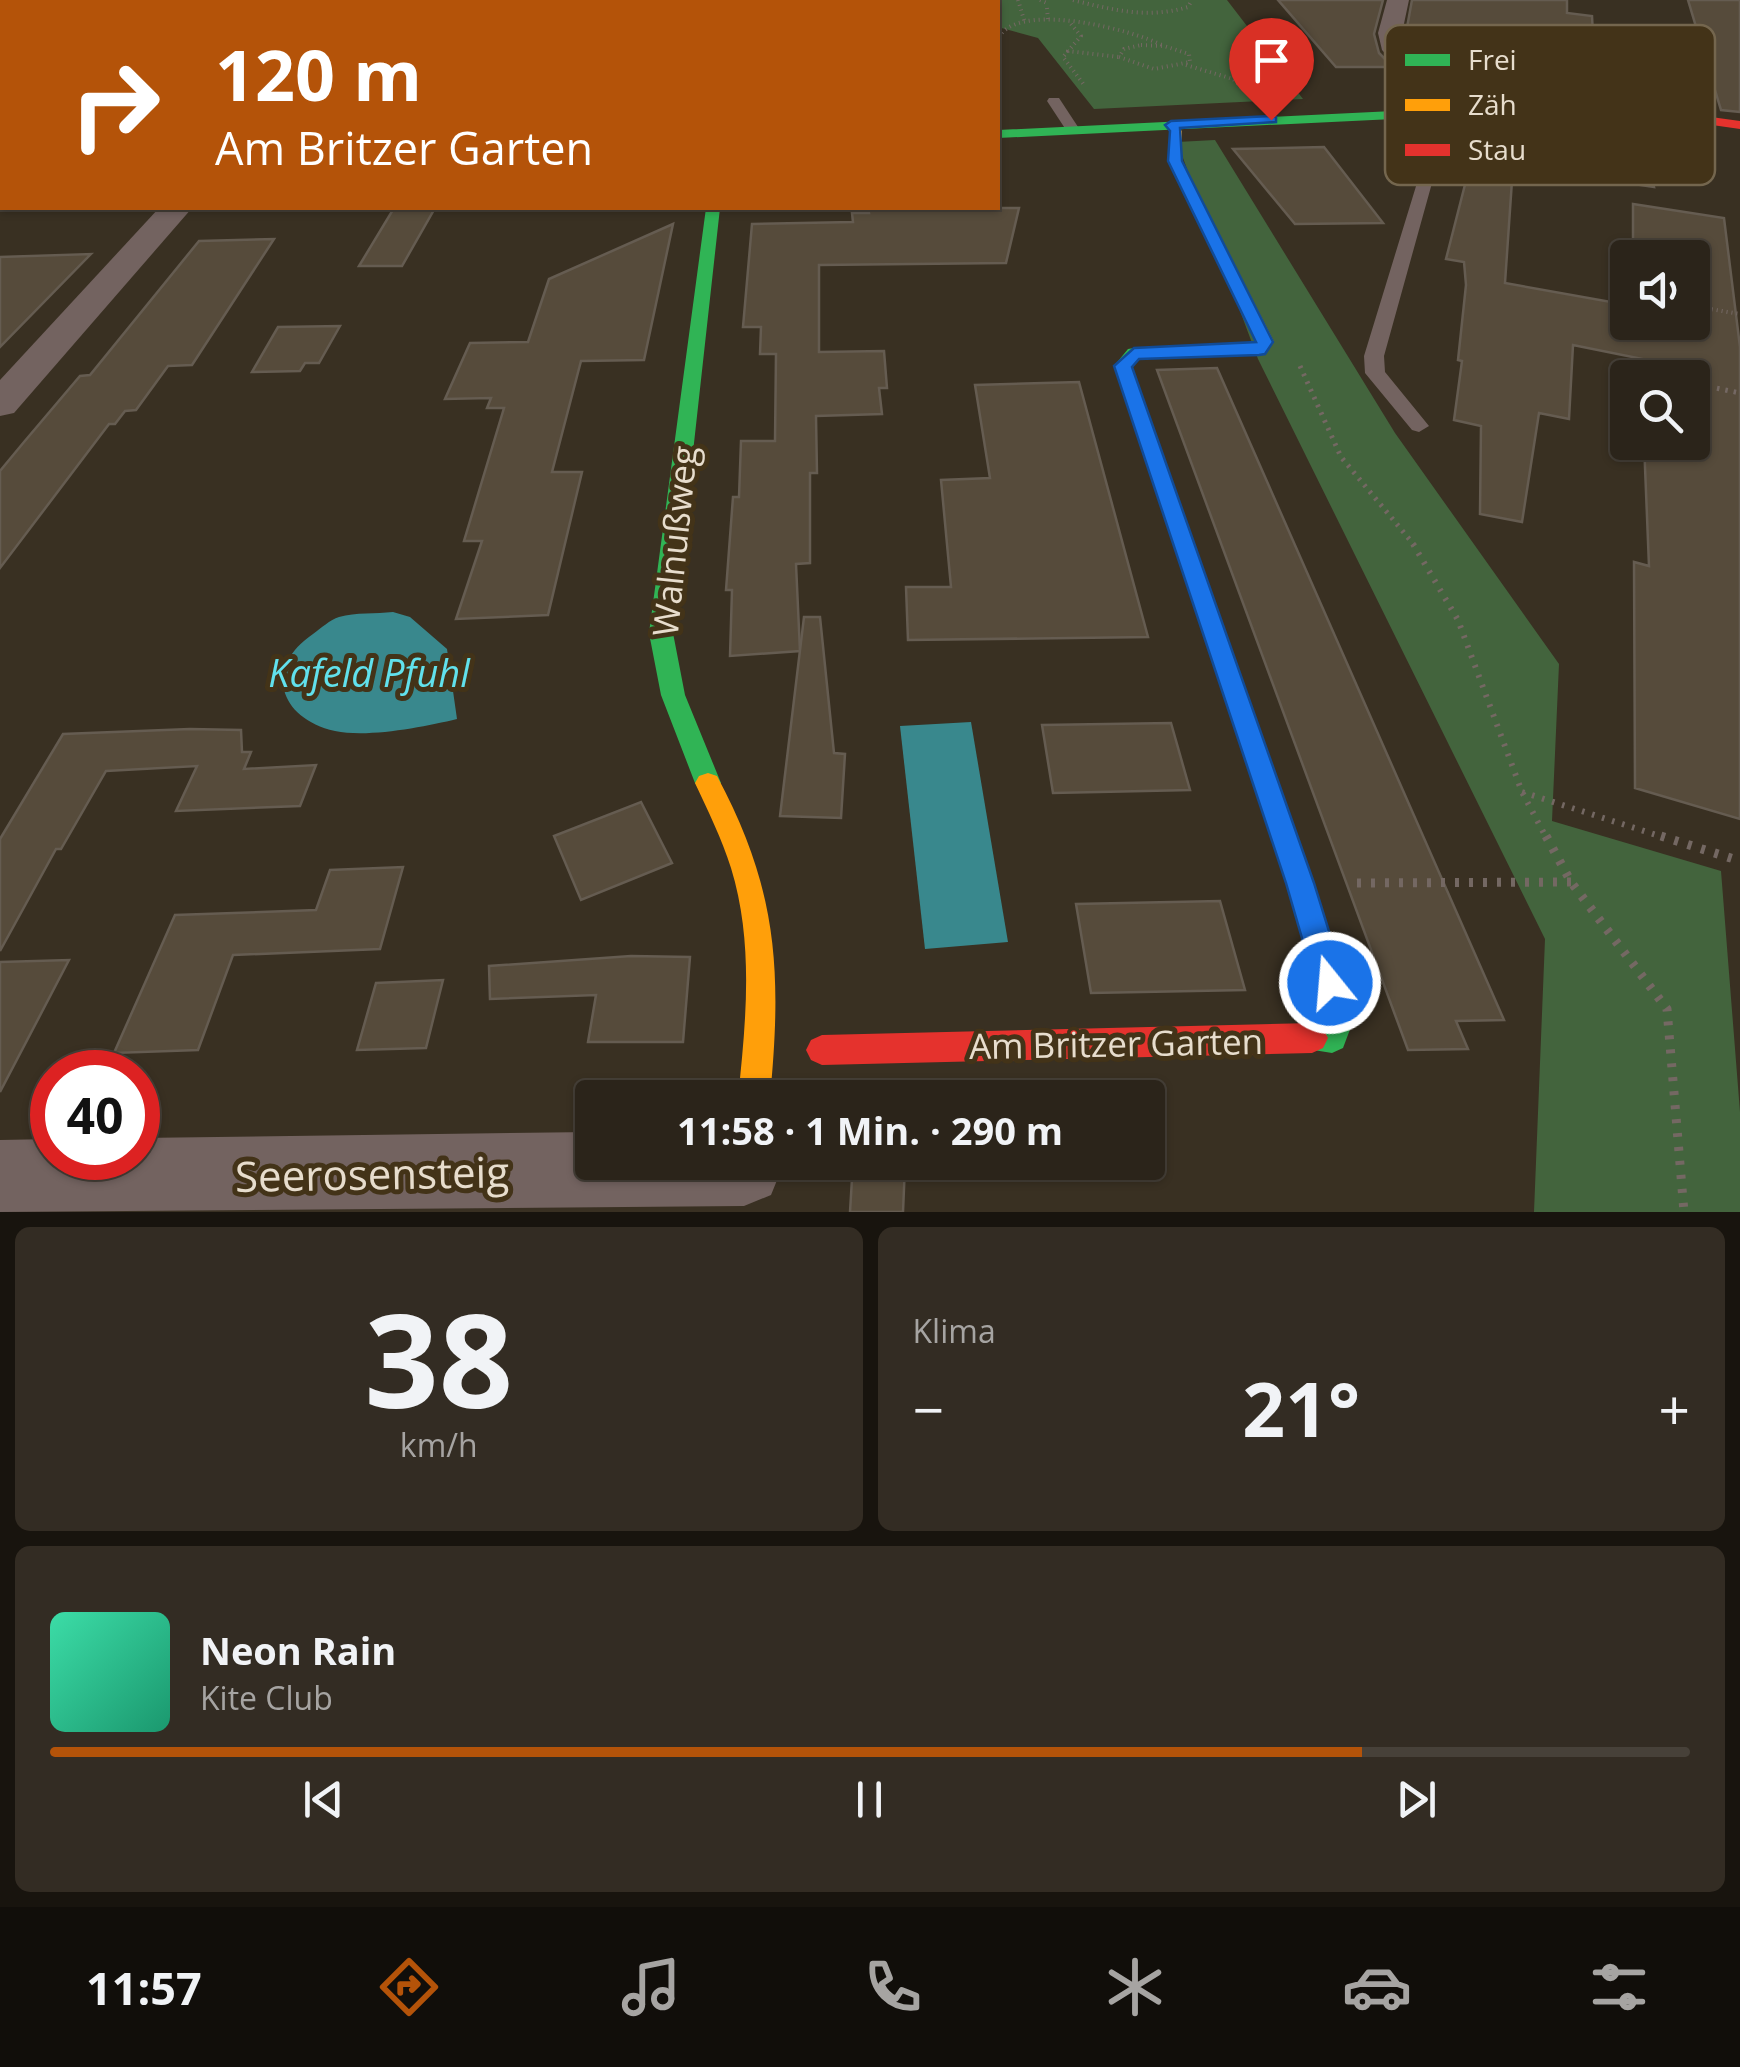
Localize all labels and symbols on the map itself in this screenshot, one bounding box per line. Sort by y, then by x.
pin [1229,18,1314,121]
legend [1385,25,1715,185]
text: Frei [1468,40,1517,78]
text: Zäh [1468,85,1517,123]
text: Stau [1468,130,1526,168]
street label: Walnußweg [641,444,707,638]
water label: Kafeld Pfuhl [268,646,471,698]
position arrow [1278,931,1382,1035]
street label: Am Britzer Garten [969,1017,1263,1069]
speed limit sign: 40 [30,1050,160,1180]
street label: Seerosensteig [235,1142,509,1204]

